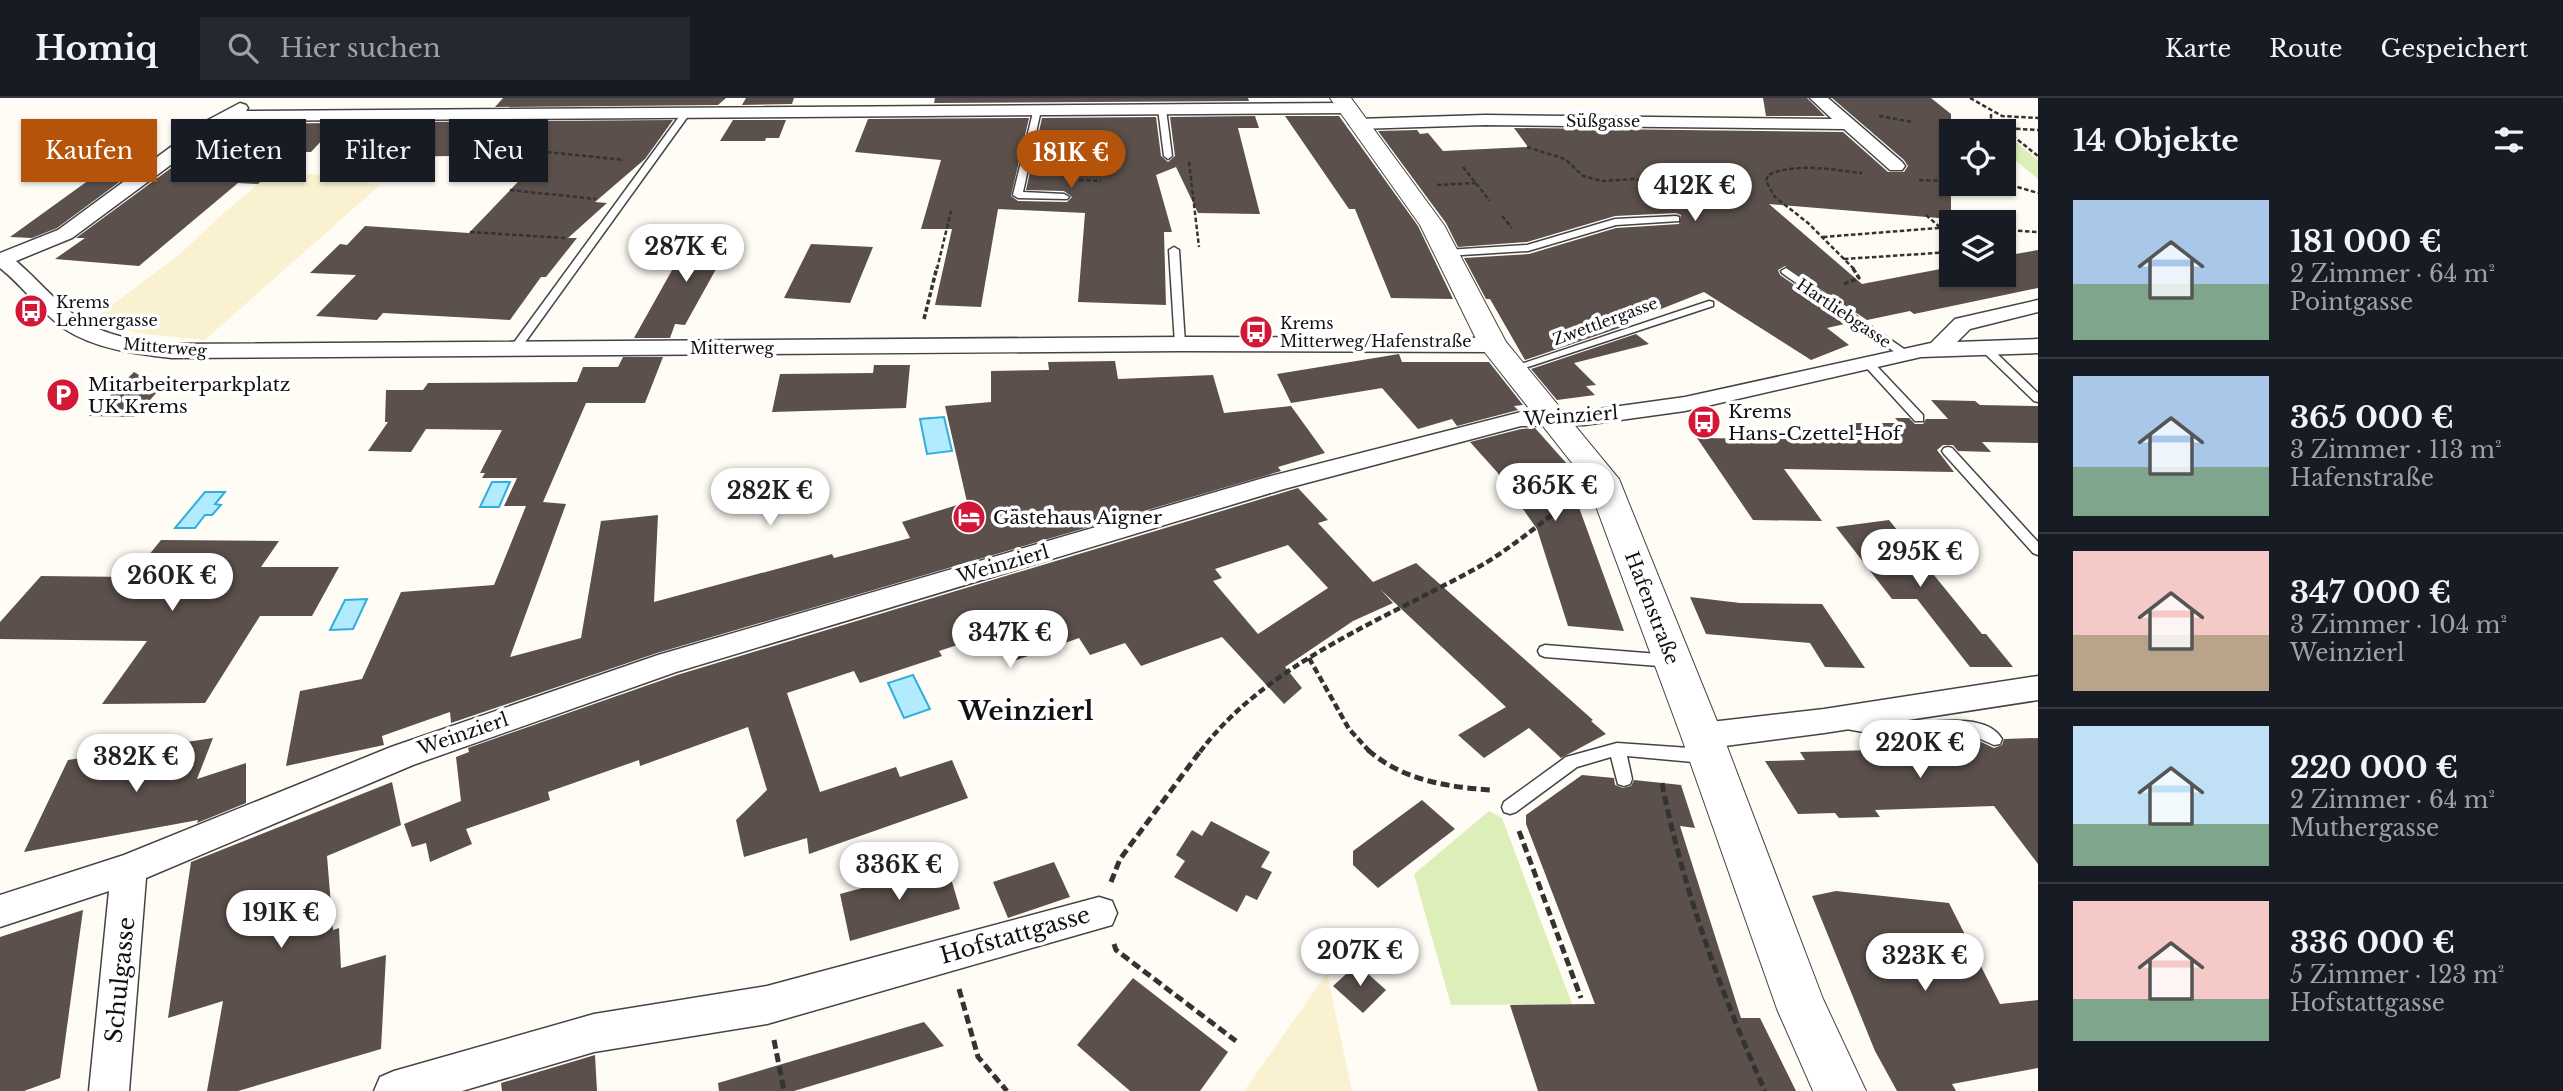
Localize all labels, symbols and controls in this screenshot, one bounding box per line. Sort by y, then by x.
search box [200,17,690,80]
text: Homiq [35,28,158,69]
icon: search [224,29,262,67]
text: Hier suchen [280,32,441,64]
text: Karte [2165,34,2231,63]
text: Route [2269,34,2343,63]
text: Gespeichert [2381,34,2528,63]
street label: Süßgasse [1566,111,1640,131]
chip: Kaufen [21,119,157,182]
chip: Mieten [171,119,306,182]
chip: Filter [320,119,435,182]
chip: Neu [449,119,548,182]
map controls [1939,119,2016,287]
button: locate [1939,119,2016,196]
icon: filters [2490,121,2528,159]
text: 14 Objekte [2073,122,2239,159]
pin: 181K € [1014,130,1128,190]
text: 181K € [1033,139,1109,167]
pin: 412K € [1638,164,1752,223]
text: 412K € [1654,172,1736,200]
button: layers [1939,210,2016,287]
text: 181 000 € [2290,223,2442,260]
pin: 287K € [629,225,743,284]
icon: home [2129,228,2213,312]
text: 287K € [644,233,728,261]
text: 2 Zimmer · 64 m² [2290,260,2495,288]
street label: Hartliebgasse [1793,274,1895,352]
text: Pointgasse [2290,288,2413,316]
bus stop icon: Krems Lehnergasse [12,292,50,330]
place label: Krems Lehnergasse [56,292,158,330]
street label: Zwettlergasse [1550,293,1660,349]
bus stop icon: Krems Mitterweg/Hafenstraße [1237,313,1275,351]
place label: Krems Mitterweg/Hafenstraße [1280,313,1471,351]
street label: Mitterweg [122,333,208,361]
street label: Mitterweg [690,338,774,358]
place label: Mitarbeiterparkplatz UK Krems [88,373,290,418]
parking icon: Mitarbeiterparkplatz UK Krems [44,376,82,414]
text: 365 000 € [2290,399,2454,436]
place label: Krems Hans-Czettel-Hof [1728,400,1903,445]
street label: Weinzierl [1522,401,1619,431]
bus stop icon: Krems Hans-Czettel-Hof [1685,403,1723,441]
icon: home [2129,404,2213,488]
text: 3 Zimmer · 113 m² [2290,436,2502,464]
pin: 365K € [1498,464,1612,523]
text: Hafenstraße [2290,464,2434,492]
pin: 282K € [713,468,827,528]
text: 365K € [1512,472,1598,500]
text: 282K € [727,477,813,505]
hotel icon: Gästehaus Aigner [950,498,988,536]
place label: Gästehaus Aigner [993,506,1162,529]
pin: 295K € [1863,530,1977,589]
text: 295K € [1877,538,1963,566]
street label: Weinzierl [953,540,1052,588]
street label: Hafenstraße [1620,548,1684,668]
pin: 260K € [115,554,229,613]
text: 260K € [127,562,217,590]
text: 347 000 € [2290,574,2451,611]
icon: home [2129,579,2213,663]
pin: 347K € [953,610,1067,670]
text: 3 Zimmer · 104 m² [2290,611,2507,639]
text: 347K € [968,619,1052,647]
text: Weinzierl [2290,639,2404,667]
district label: Weinzierl [958,695,1093,727]
street label: Weinzierl [414,708,511,761]
pin: 220K € [1863,720,1977,780]
text: 220K € [1875,729,1965,757]
pin: 382K € [79,734,193,794]
text: 382K € [93,743,179,771]
text: 220 000 € [2290,749,2458,786]
icon: home [2129,754,2213,838]
text: 2 Zimmer · 64 m² [2290,786,2495,814]
text: Muthergasse [2290,814,2439,842]
pin: 336K € [842,842,956,902]
text: 336K € [856,851,942,879]
pin: 191K € [224,890,338,950]
text: 191K € [242,899,320,927]
street label: Hofstattgasse [937,900,1093,970]
street label: Schulgasse [99,916,141,1044]
text: 336 000 € [2290,924,2455,961]
pin: 207K € [1303,928,1417,988]
icon: home [2129,929,2213,1013]
pin: 323K € [1868,934,1982,993]
text: 207K € [1317,937,1403,965]
text: 323K € [1882,942,1968,970]
text: 5 Zimmer · 123 m² [2290,961,2504,989]
text: Hofstattgasse [2290,989,2445,1017]

